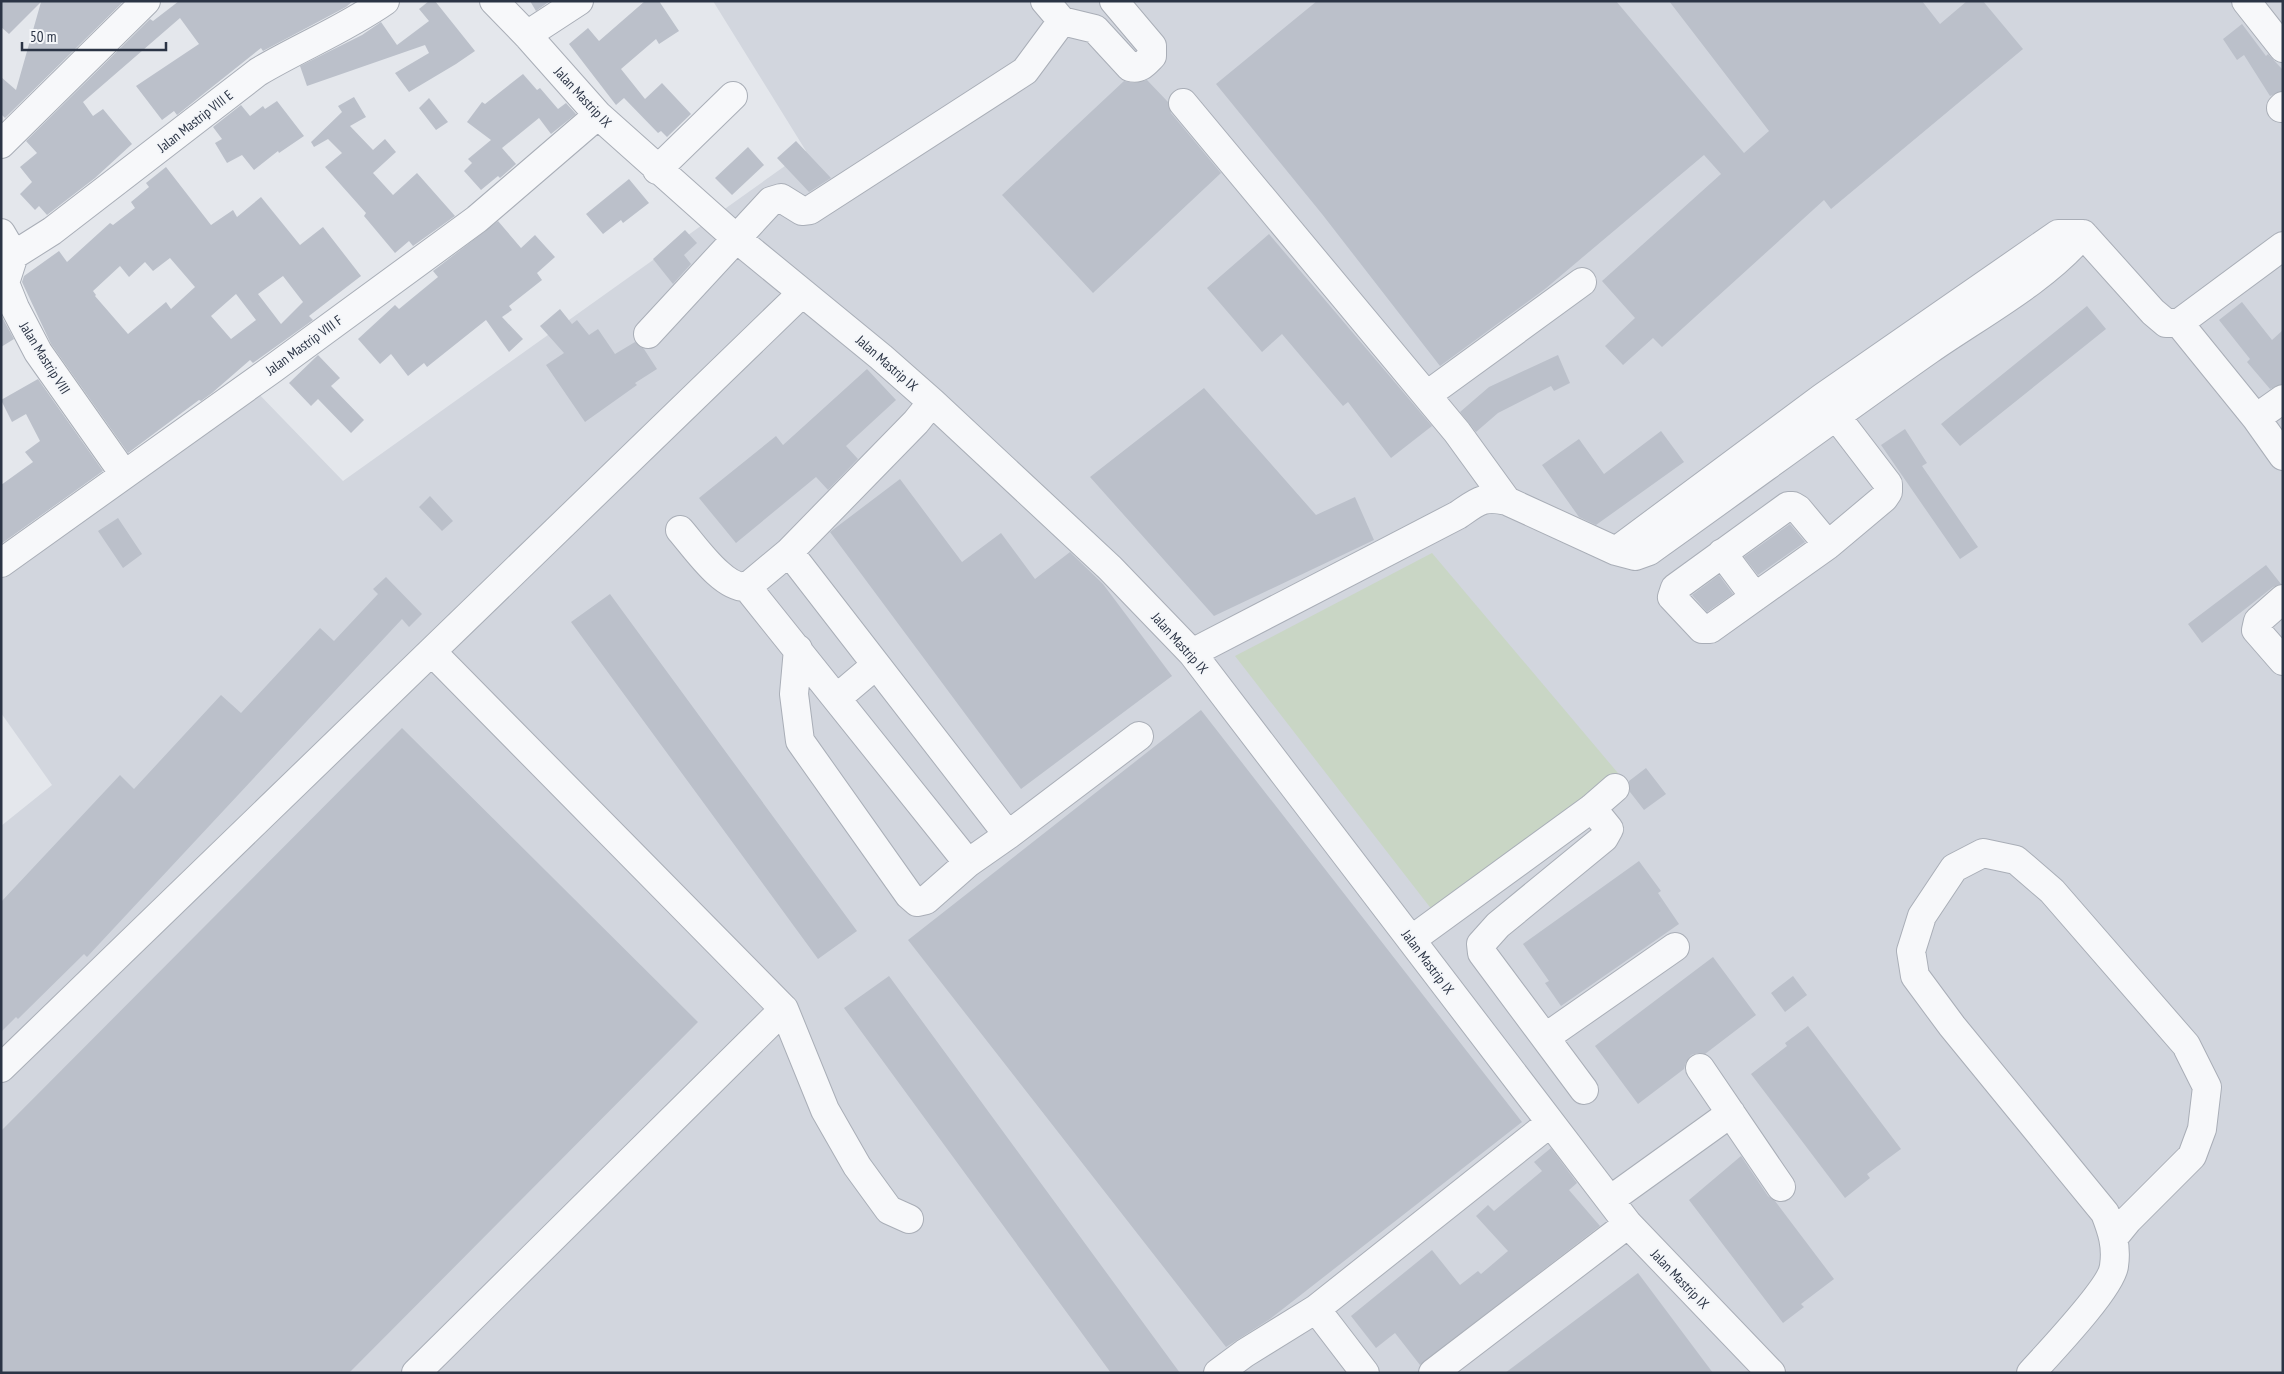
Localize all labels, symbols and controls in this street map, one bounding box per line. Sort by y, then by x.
scale bar [22,20,166,52]
text: 50 m [30,27,56,46]
street label: Jalan Mastrip IX [550,62,616,131]
street label: Jalan Mastrip VIII E [153,86,236,157]
street label: Jalan Mastrip VIII F [261,311,346,380]
street label: Jalan Mastrip VIII [15,318,74,398]
street label: Jalan Mastrip IX [852,331,922,395]
street label: Jalan Mastrip IX [1147,608,1212,677]
street label: Jalan Mastrip IX [1397,925,1458,998]
street label: Jalan Mastrip IX [1646,1245,1713,1313]

